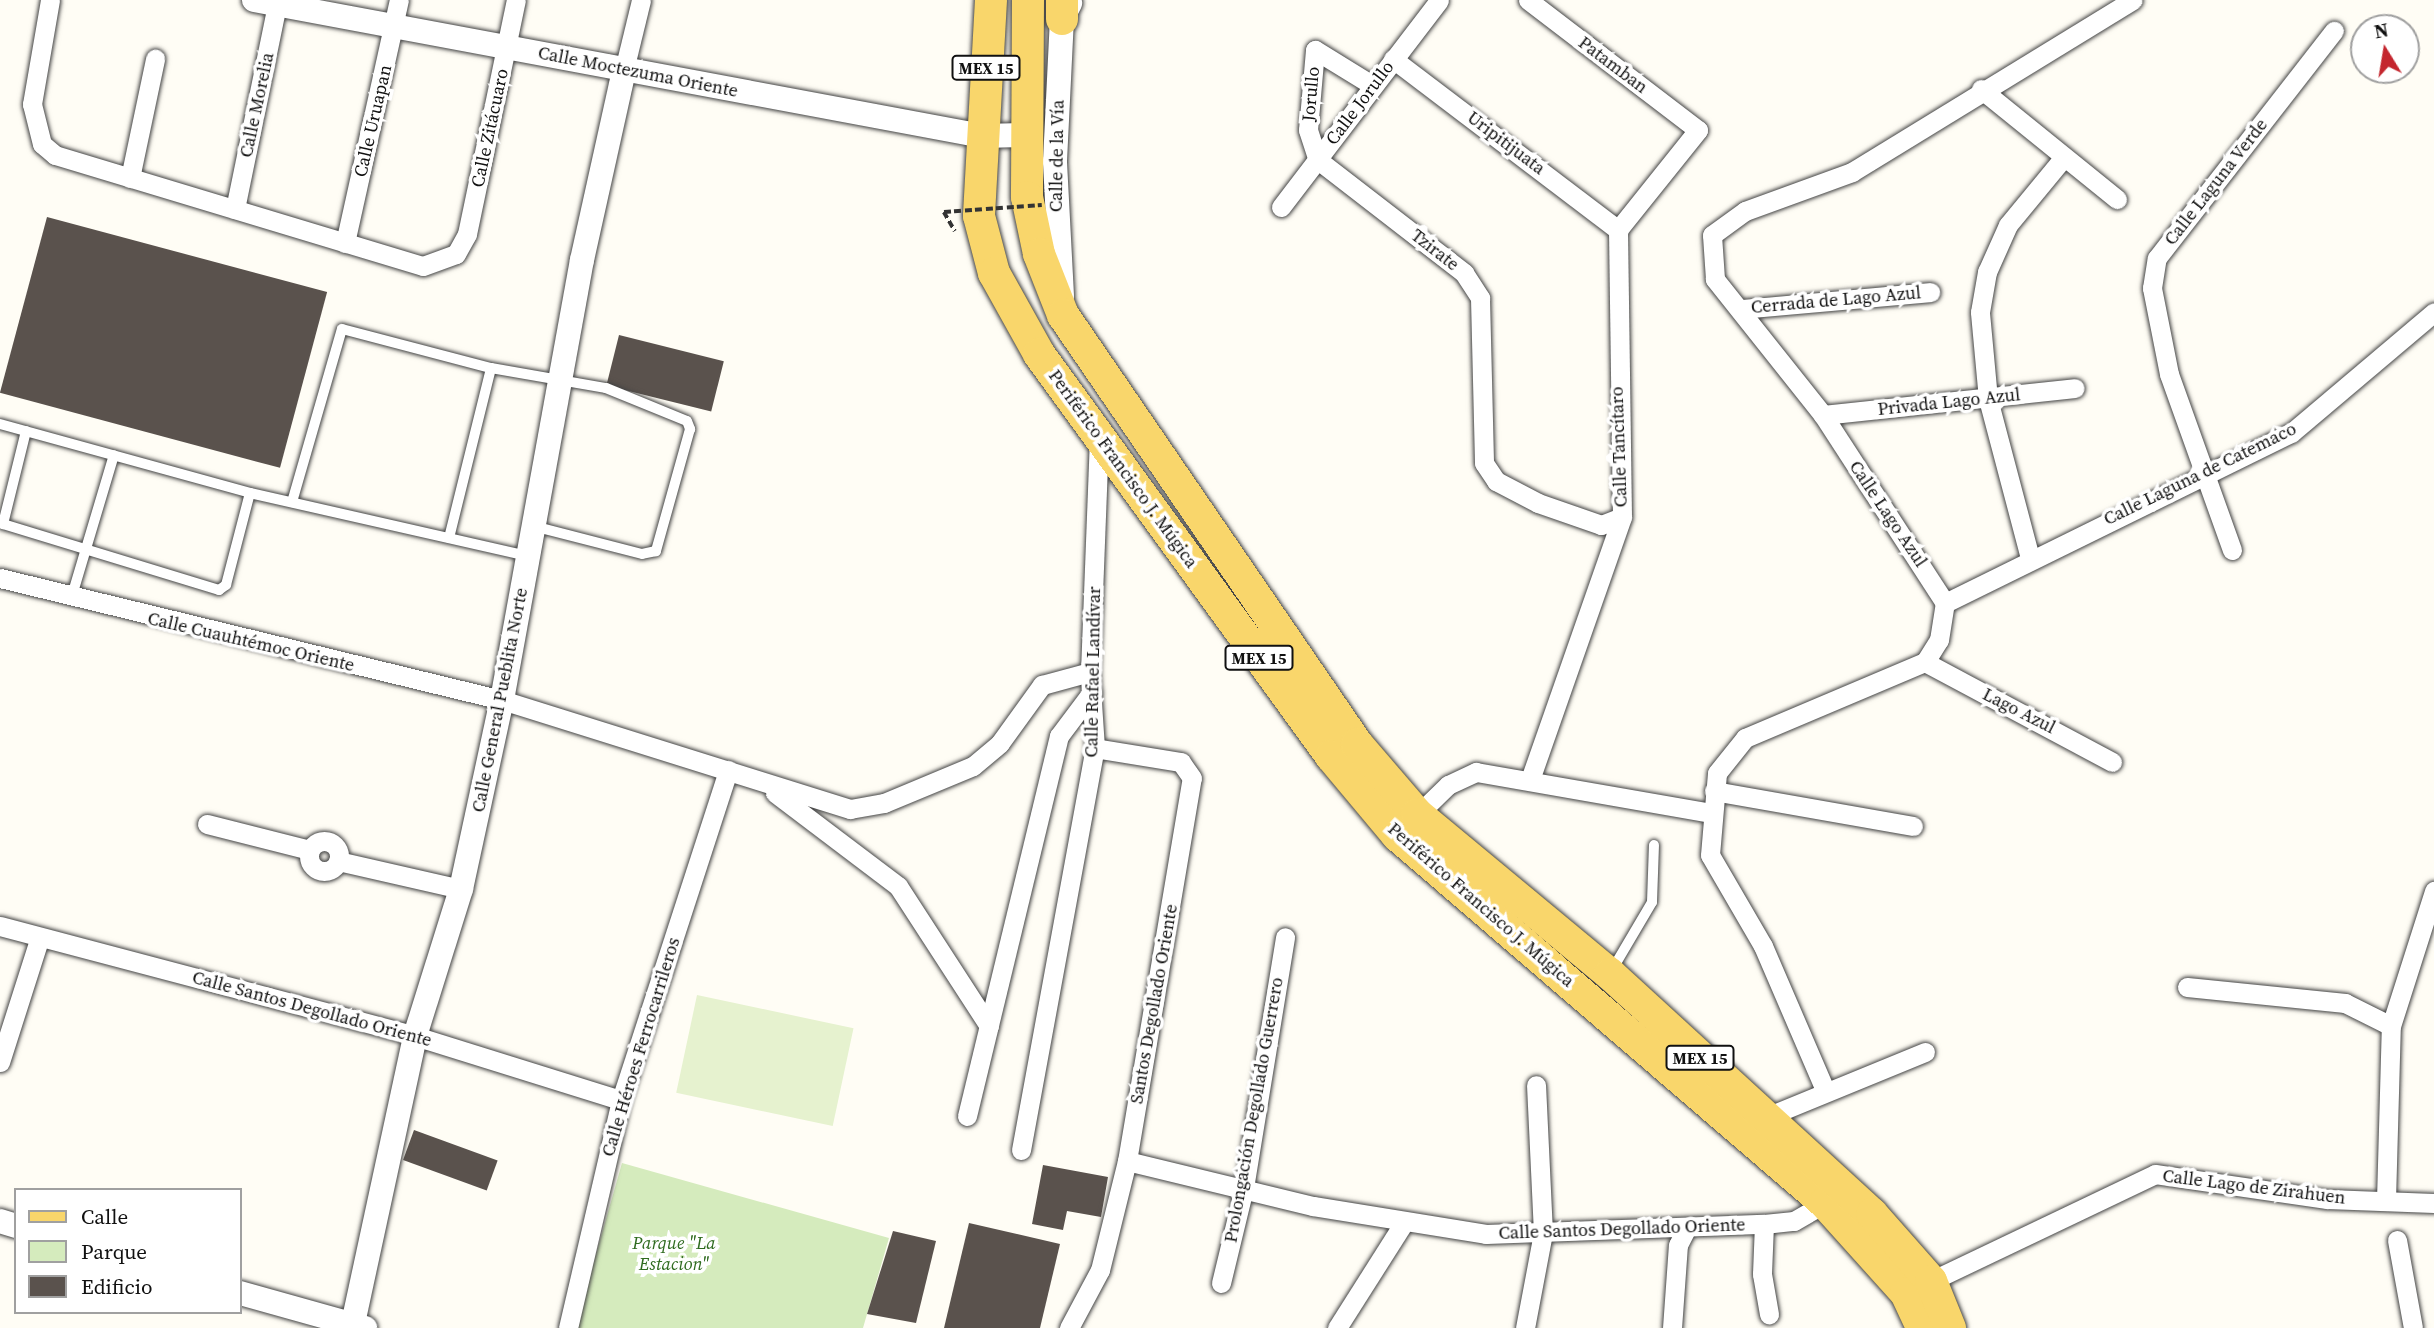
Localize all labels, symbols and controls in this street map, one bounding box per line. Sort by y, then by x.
north arrow [2350,14,2420,84]
text: N [2372,16,2391,44]
street label: Patamban [1574,32,1652,98]
street label: Calle Moctezuma Oriente [536,42,740,102]
street label: Calle Morelia [235,51,279,159]
road number: MEX 15 [951,55,1021,80]
street label: Calle Jorullo [1321,57,1399,149]
street label: Calle Uruapan [350,63,396,179]
street label: Jorullo [1298,66,1324,122]
street label: Calle Zitácuaro [467,67,513,189]
street label: Calle de la Vía [1045,99,1069,213]
street label: Uripitijuata [1463,107,1549,179]
street label: Calle Laguna Verde [2160,114,2272,250]
street label: Tzirate [1407,225,1463,275]
street label: Cerrada de Lago Azul [1750,282,1922,318]
street label: Periférico Francisco J. Múgica [1044,366,1202,572]
street label: Privada Lago Azul [1877,384,2021,420]
street label: Calle Tancítaro [1606,386,1632,508]
street label: Calle Laguna de Catemaco [2100,418,2300,530]
street label: Calle Lago Azul [1844,457,1932,571]
street label: Calle General Pueblita Norte [468,586,532,814]
street label: Calle Rafael Landívar [1081,586,1105,758]
street label: Calle Cuauhtémoc Oriente [146,608,356,676]
road number: MEX 15 [1224,646,1294,670]
street label: Lago Azul [1979,683,2059,739]
street label: Periférico Francisco J. Múgica [1383,818,1579,992]
street label: Santos Degollado Oriente [1126,902,1182,1106]
street label: Calle Héroes Ferrocarrileros [597,935,685,1159]
street label: Calle Santos Degollado Oriente [190,967,434,1051]
street label: Prolongación Degollado Guerrero [1220,976,1288,1244]
road number: MEX 15 [1665,1046,1735,1070]
street label: Calle Lago de Zirahuen [2161,1165,2347,1209]
legend [14,1188,242,1314]
text: Calle [81,1202,128,1231]
street label: Calle Santos Degollado Oriente [1498,1214,1746,1244]
park label: Parque "La Estacion" [632,1233,716,1276]
text: Parque [81,1237,147,1266]
text: Edificio [81,1272,153,1301]

